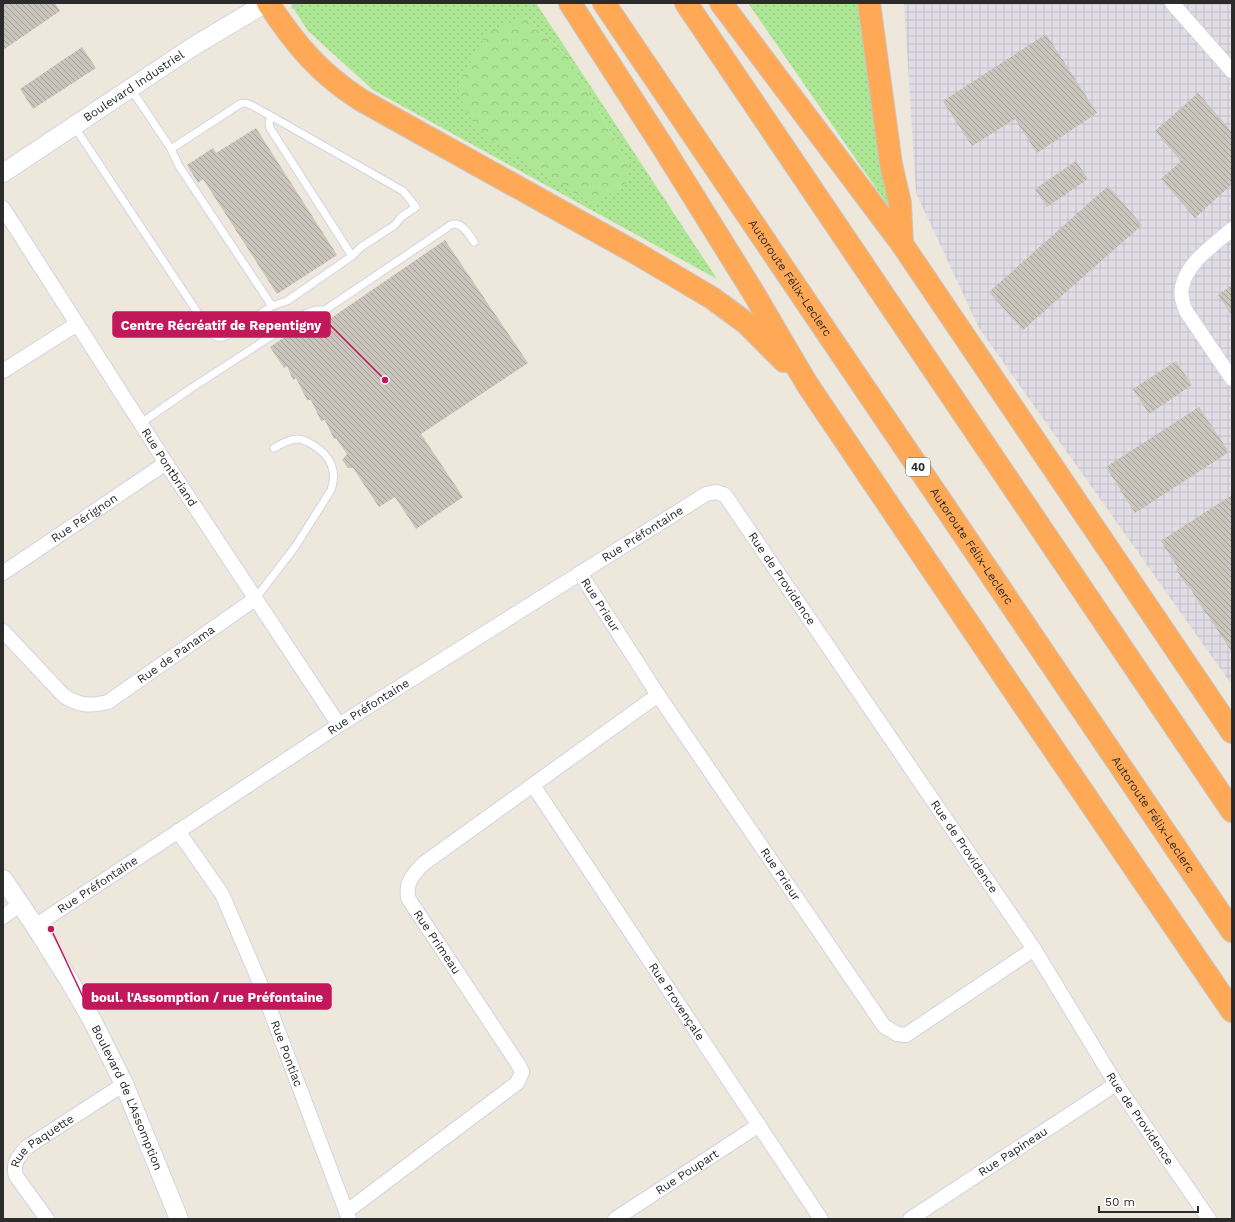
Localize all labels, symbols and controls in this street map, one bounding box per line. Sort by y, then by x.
street label: Boulevard Industriel [81,47,187,125]
street label: Autoroute Félix-Leclerc [746,217,835,339]
callout: Centre Récréatif de Repentigny [113,312,330,337]
text: Centre Récréatif de Repentigny [121,318,322,333]
street label: Rue Pontbriand [139,426,200,509]
road number: 40 [906,458,930,476]
street label: Autoroute Félix-Leclerc [927,485,1016,608]
street label: Rue Pérignon [48,491,120,546]
street label: Rue Préfontaine [599,503,686,565]
street label: Rue de Providence [745,530,818,628]
street label: Rue Prieur [578,576,623,635]
street label: Rue de Panama [134,622,218,686]
street label: Rue Préfontaine [325,676,412,738]
street label: Autoroute Félix-Leclerc [1109,754,1198,876]
street label: Rue de Providence [928,797,1001,896]
street label: Rue Prieur [757,845,804,904]
street label: Rue Préfontaine [55,853,141,916]
street label: Rue Primeau [410,907,464,977]
street label: Rue Provençale [646,960,708,1043]
callout: boul. l'Assomption / rue Préfontaine [83,984,331,1009]
text: boul. l'Assomption / rue Préfontaine [91,990,324,1005]
street label: Rue Pontiac [268,1018,306,1089]
street label: Boulevard de L'Assomption [89,1023,165,1172]
street label: Rue de Providence [1104,1070,1177,1168]
street label: Rue Paquette [8,1112,76,1169]
street label: Rue Papineau [976,1124,1050,1179]
street label: Rue Poupart [653,1146,721,1198]
scale bar [1099,1188,1198,1214]
text: 50 m [1105,1195,1135,1209]

